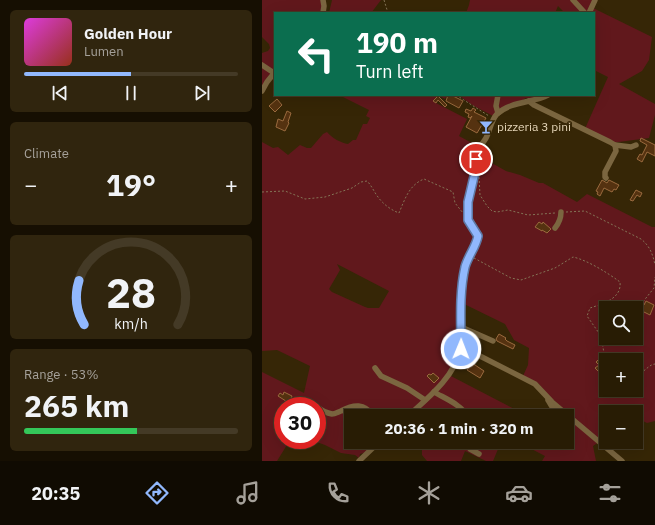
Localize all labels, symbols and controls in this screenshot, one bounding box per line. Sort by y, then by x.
text: Golden Hour [84,24,172,43]
text: 190 m [356,24,438,61]
icon: left [290,28,342,80]
text: Lumen [84,43,124,60]
text: Turn left [356,60,424,83]
icon: previous [49,82,71,104]
icon: pause [120,82,142,104]
icon: next [191,82,213,104]
bar icon: pizzeria 3 pini [478,119,494,135]
place label: pizzeria 3 pini [497,119,571,134]
pin [459,142,493,176]
text: Climate [24,145,69,162]
icon: arrive [465,148,487,170]
text: 19° [106,165,156,204]
text: − [24,170,37,199]
text: + [225,170,238,199]
text: 28 [106,264,156,318]
map controls [599,301,643,449]
button: search [599,301,643,345]
text: km/h [114,313,148,332]
position arrow [440,328,482,370]
button: + [599,353,643,397]
text: Range · 53% [24,366,98,383]
text: 265 km [24,386,129,425]
speed limit sign: 30 [274,397,326,449]
button: − [599,405,643,449]
text: 20:36 · 1 min · 320 m [385,419,533,438]
icon: directions [143,479,171,507]
icon: music [234,479,262,507]
icon: phone [324,479,352,507]
icon: climate [415,479,443,507]
icon: car [505,479,533,507]
icon: filters [596,479,624,507]
text: 20:35 [31,482,80,505]

